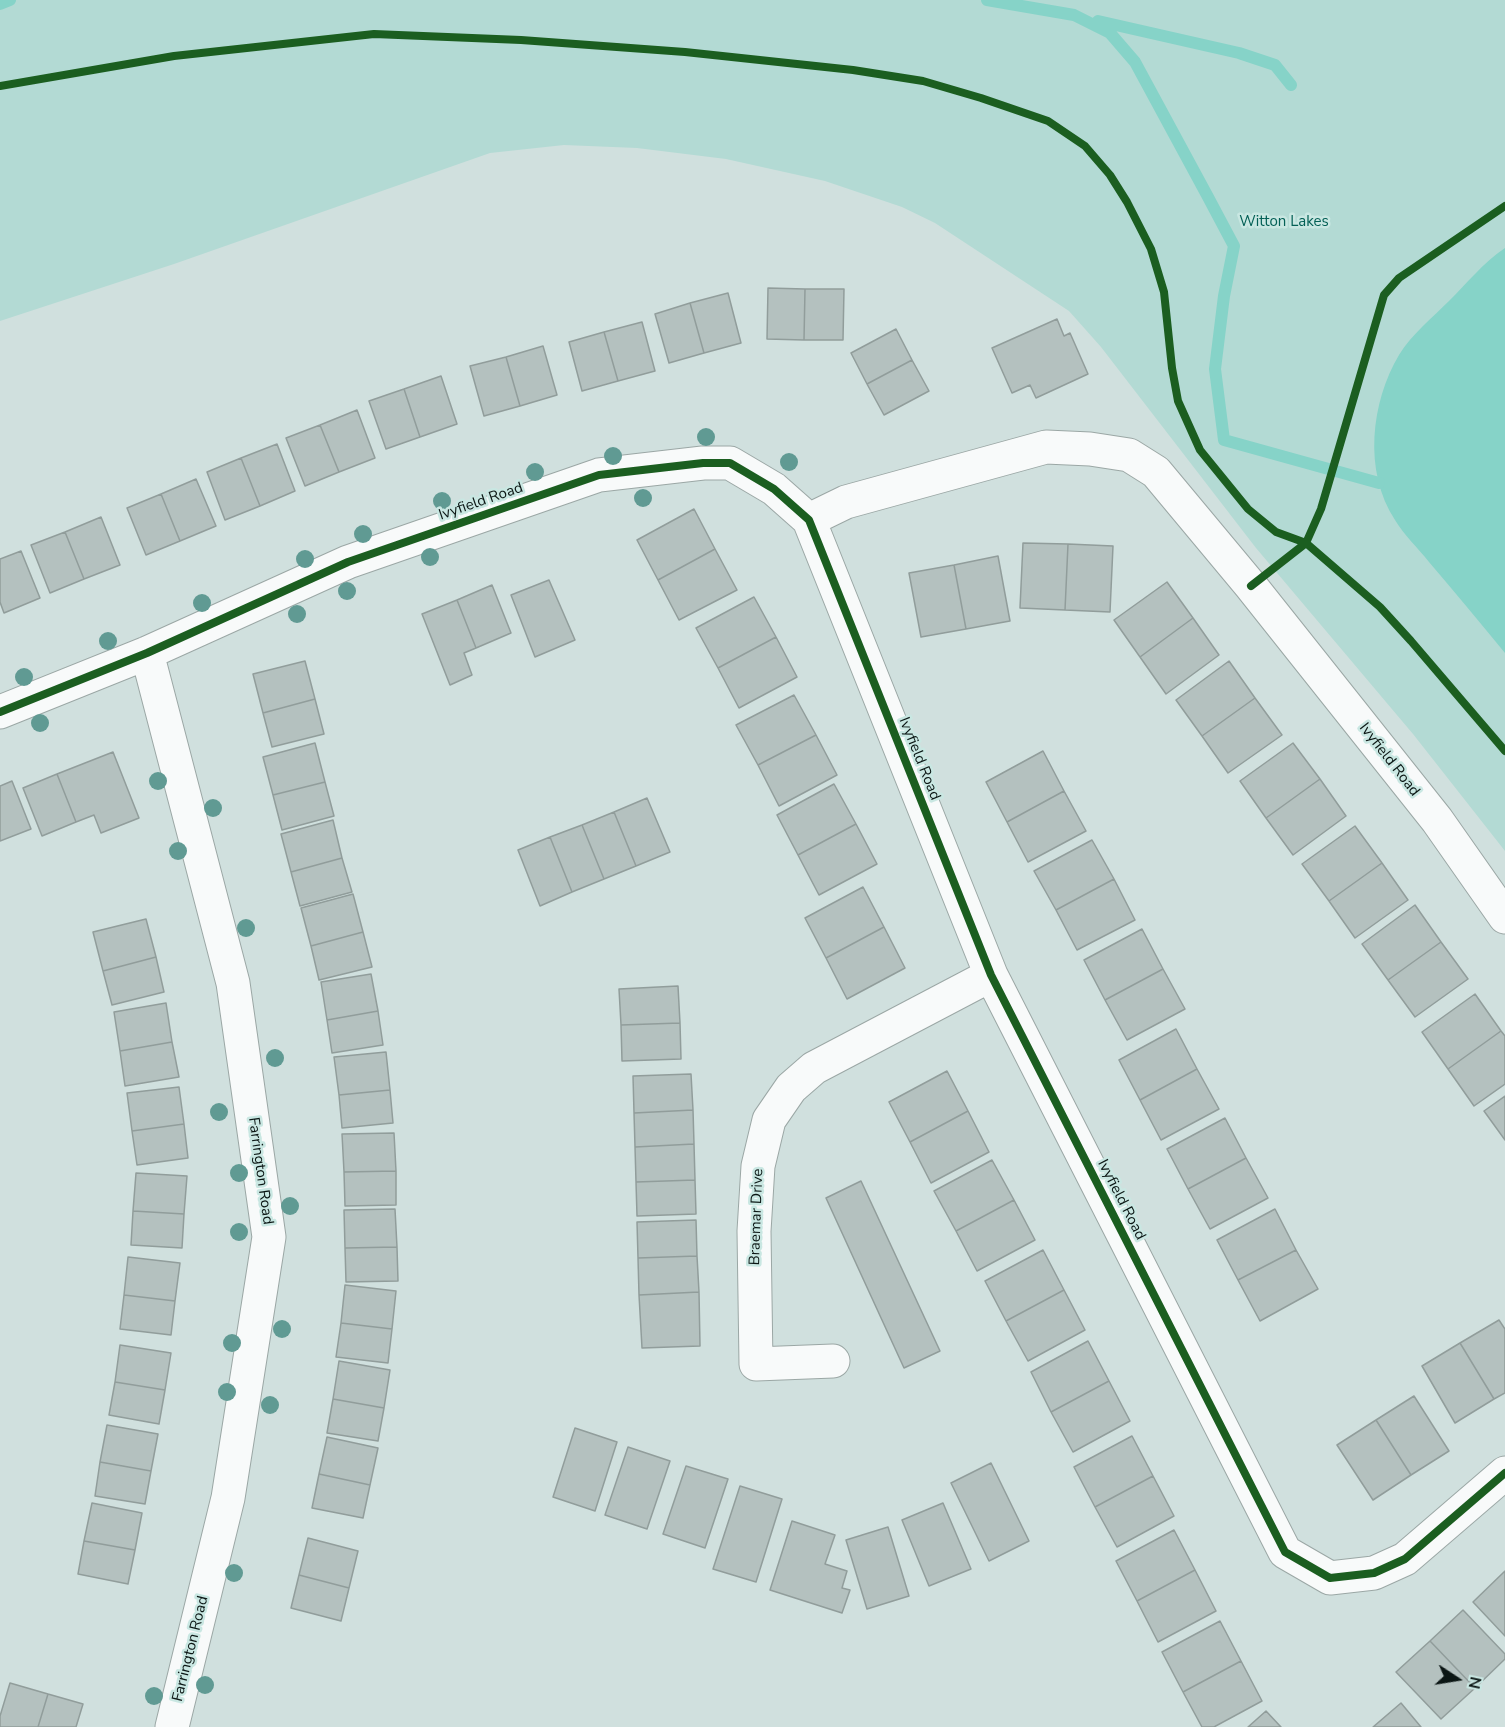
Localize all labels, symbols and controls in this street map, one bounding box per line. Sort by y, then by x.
park label: Witton Lakes [1239,213,1329,231]
street label: Ivyfield Road [437,479,525,525]
street label: Ivyfield Road [894,715,944,803]
street label: Ivyfield Road [1355,720,1423,800]
street label: Farrington Road [244,1116,276,1226]
street label: Ivyfield Road [1093,1157,1149,1243]
street label: Braemar Drive [746,1168,768,1266]
street label: Farrington Road [169,1594,213,1704]
north arrow [1427,1649,1487,1709]
text: N [1463,1675,1487,1691]

